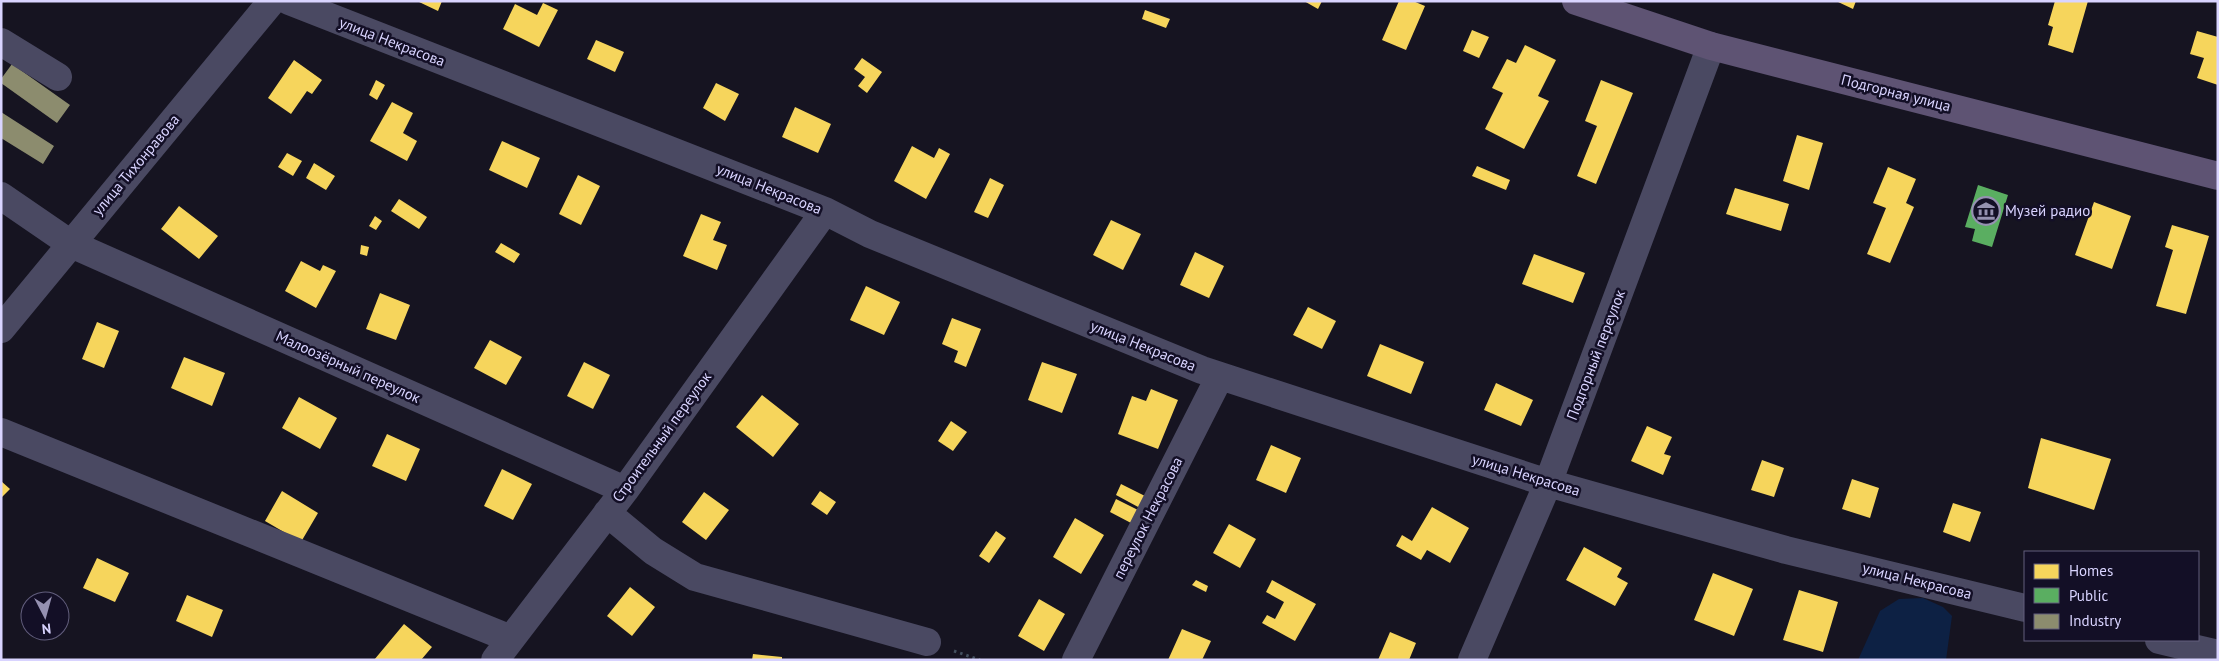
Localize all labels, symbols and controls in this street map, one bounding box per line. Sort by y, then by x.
street label: улица Некрасова [336,13,448,70]
street label: Подгорная улица [1839,70,1953,115]
street label: улица Тихонравова [88,110,183,219]
street label: улица Некрасова [714,159,825,218]
museum icon: Музей радио [1971,196,2001,226]
place label: Музей радио [2005,201,2090,220]
street label: Подгорный переулок [1562,286,1629,423]
street label: улица Некрасова [1088,316,1199,375]
street label: Малоозёрный переулок [273,326,424,407]
street label: Строительный переулок [608,367,716,506]
street label: улица Некрасова [1470,449,1582,500]
street label: переулок Некрасова [1109,454,1187,582]
legend [2024,551,2199,641]
street label: улица Некрасова [1860,558,1974,603]
text: Homes [2069,561,2113,580]
text: Public [2069,586,2108,605]
north arrow [20,591,70,641]
text: Industry [2069,611,2121,630]
text: N [41,619,52,638]

